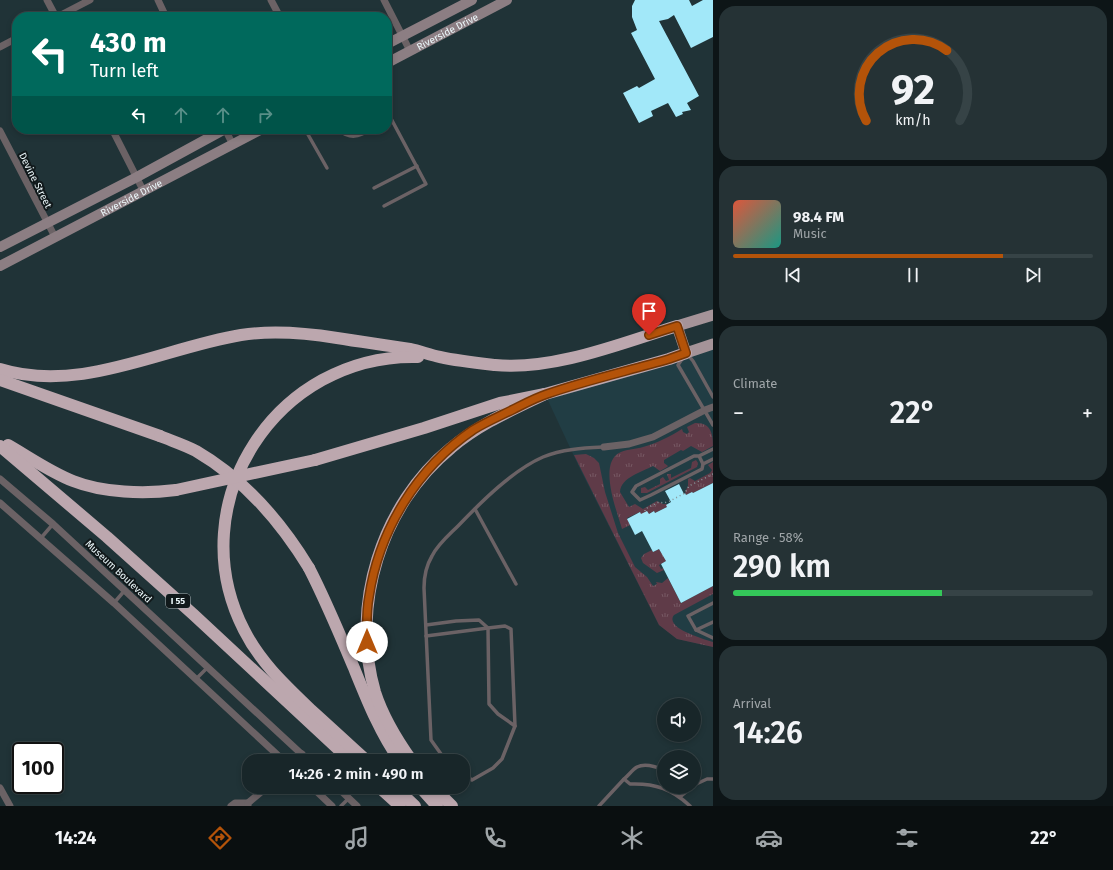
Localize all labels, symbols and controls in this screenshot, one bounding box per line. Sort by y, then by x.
street label: Riverside Drive [415,11,481,53]
text: 430 m [90,26,167,59]
icon: left [24,28,76,80]
text: Turn left [90,60,159,82]
text: 92 [891,65,935,115]
icon: left [128,104,150,126]
icon: ahead [170,104,192,126]
icon: ahead [212,104,234,126]
icon: right [254,104,276,126]
text: km/h [895,112,931,129]
street label: Devine Street [16,151,54,211]
street label: Riverside Drive [99,177,165,219]
text: 98.4 FM [793,208,844,226]
text: Music [793,226,827,241]
icon: previous [782,264,804,286]
icon: pause [902,264,924,286]
icon: next [1022,264,1044,286]
pin [632,294,666,335]
icon: arrive [638,300,660,322]
text: Climate [733,376,777,391]
text: 22° [890,395,936,431]
text: − [733,400,744,427]
text: + [1082,400,1093,427]
text: Range · 58% [733,530,804,545]
street label: Museum Boulevard [83,538,154,606]
text: 290 km [733,549,831,585]
road number: I 55 [166,594,190,608]
position arrow [346,621,388,663]
text: Arrival [733,696,771,711]
map controls [657,698,701,794]
button: sound [657,698,701,742]
text: 14:26 [733,715,803,751]
speed limit sign: 100 [12,742,64,794]
button: layers [657,750,701,794]
text: 14:26 · 2 min · 490 m [288,765,424,783]
icon: directions [206,824,234,852]
icon: music [343,824,371,852]
icon: phone [481,824,509,852]
icon: climate [618,824,646,852]
icon: car [755,824,783,852]
icon: filters [893,824,921,852]
text: 14:24 [55,827,96,849]
text: 22° [1030,827,1058,849]

